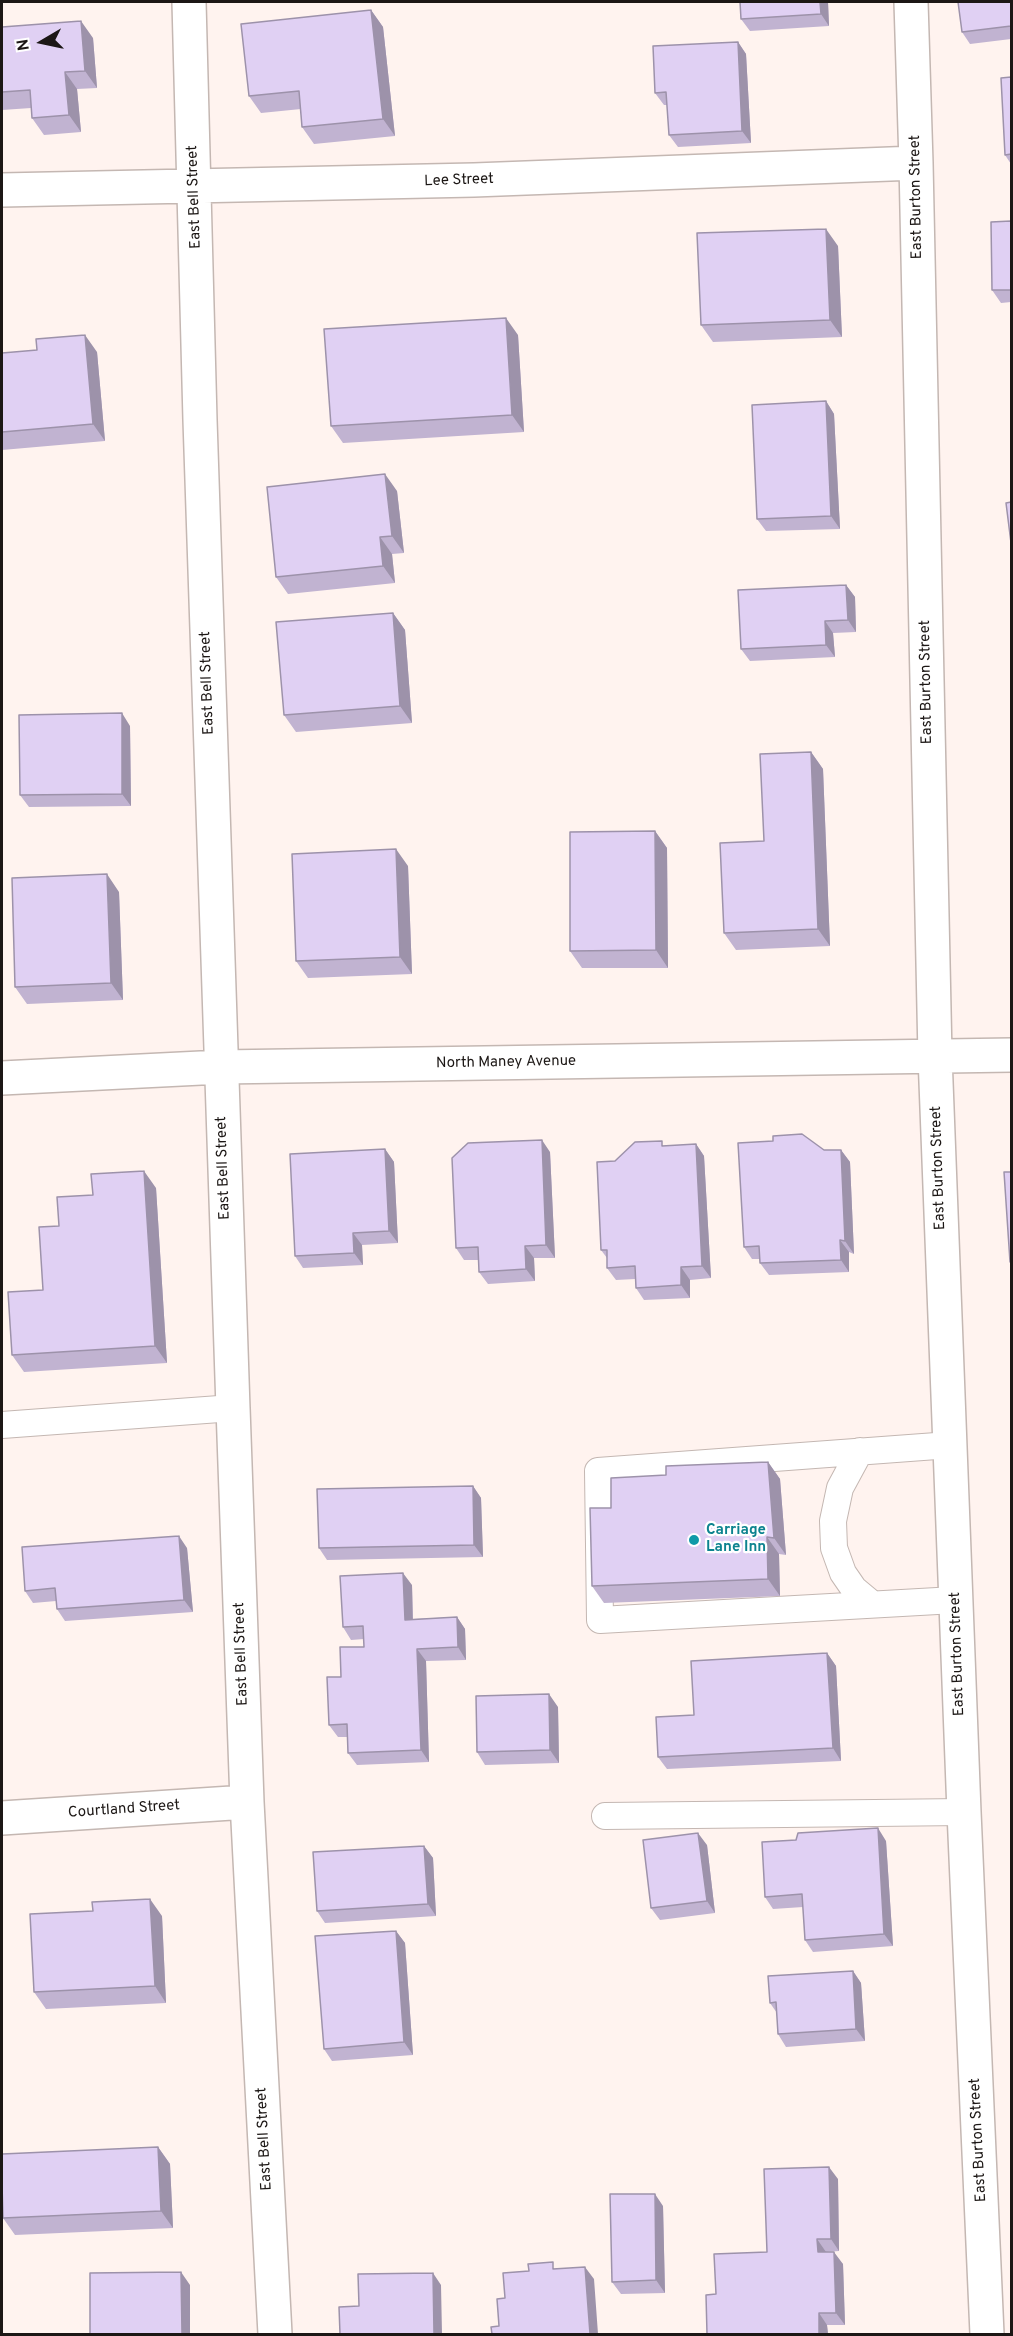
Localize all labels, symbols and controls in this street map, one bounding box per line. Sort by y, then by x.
north arrow [12,12,72,72]
text: N [13,38,35,52]
street label: East Burton Street [907,135,927,259]
street label: East Bell Street [184,145,206,249]
street label: Lee Street [424,171,494,191]
street label: East Burton Street [917,620,937,744]
street label: East Bell Street [197,631,219,735]
street label: North Maney Avenue [436,1053,576,1073]
street label: East Burton Street [928,1106,950,1230]
street label: East Bell Street [213,1116,235,1220]
place label: Carriage Lane Inn [706,1522,766,1557]
marker: Carriage Lane Inn [687,1533,701,1547]
street label: East Burton Street [947,1592,969,1716]
street label: East Bell Street [231,1602,253,1706]
street label: Courtland Street [67,1797,181,1823]
street label: East Burton Street [967,2077,991,2203]
street label: East Bell Street [253,2087,277,2191]

